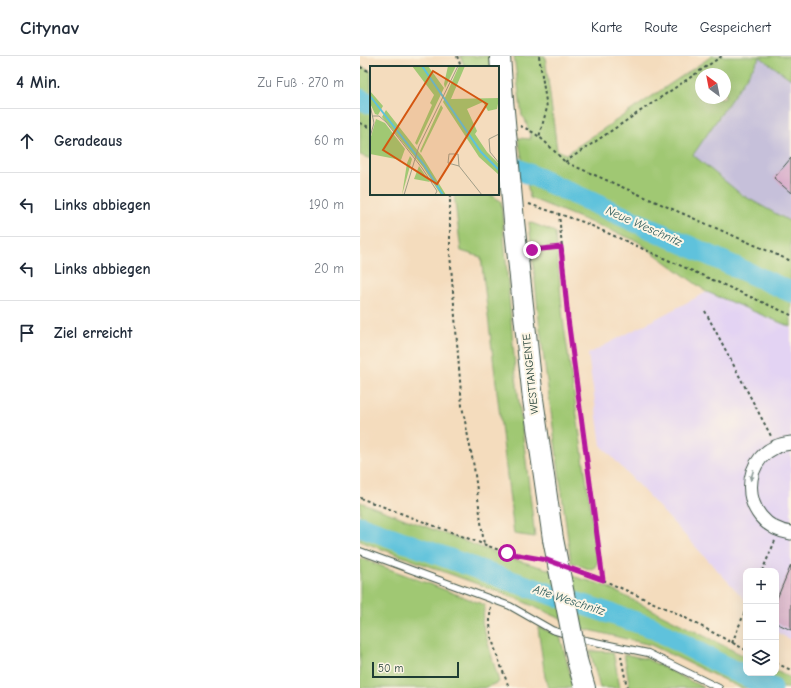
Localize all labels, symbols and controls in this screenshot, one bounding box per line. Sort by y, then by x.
text: Citynav [20,17,79,39]
text: Karte [591,19,622,36]
text: Route [644,19,678,36]
text: Gespeichert [700,19,771,36]
inset map [370,66,499,195]
north arrow [695,68,731,104]
text: 4 Min. [16,73,60,92]
text: Zu Fuß · 270 m [258,75,344,90]
icon: ahead [16,130,38,152]
text: Geradeaus [54,132,122,150]
text: 60 m [314,133,344,148]
icon: left [16,194,38,216]
text: Links abbiegen [54,196,151,214]
text: 190 m [309,197,344,212]
water label: Neue Weschnitz [604,203,685,249]
route end [523,241,541,259]
icon: left [16,258,38,280]
text: Links abbiegen [54,260,151,278]
text: 20 m [314,261,344,276]
icon: arrive [16,322,38,344]
text: Ziel erreicht [54,324,132,342]
street label: WESTTANGENTE [520,333,541,415]
one-way arrow [749,470,755,482]
route start [498,544,516,562]
map controls [743,568,779,676]
button: + [743,568,779,604]
water label: Alte Weschnitz [530,582,608,618]
button: − [743,604,779,640]
button: layers [743,640,779,676]
scale bar [372,660,459,679]
text: 50 m [378,662,403,675]

